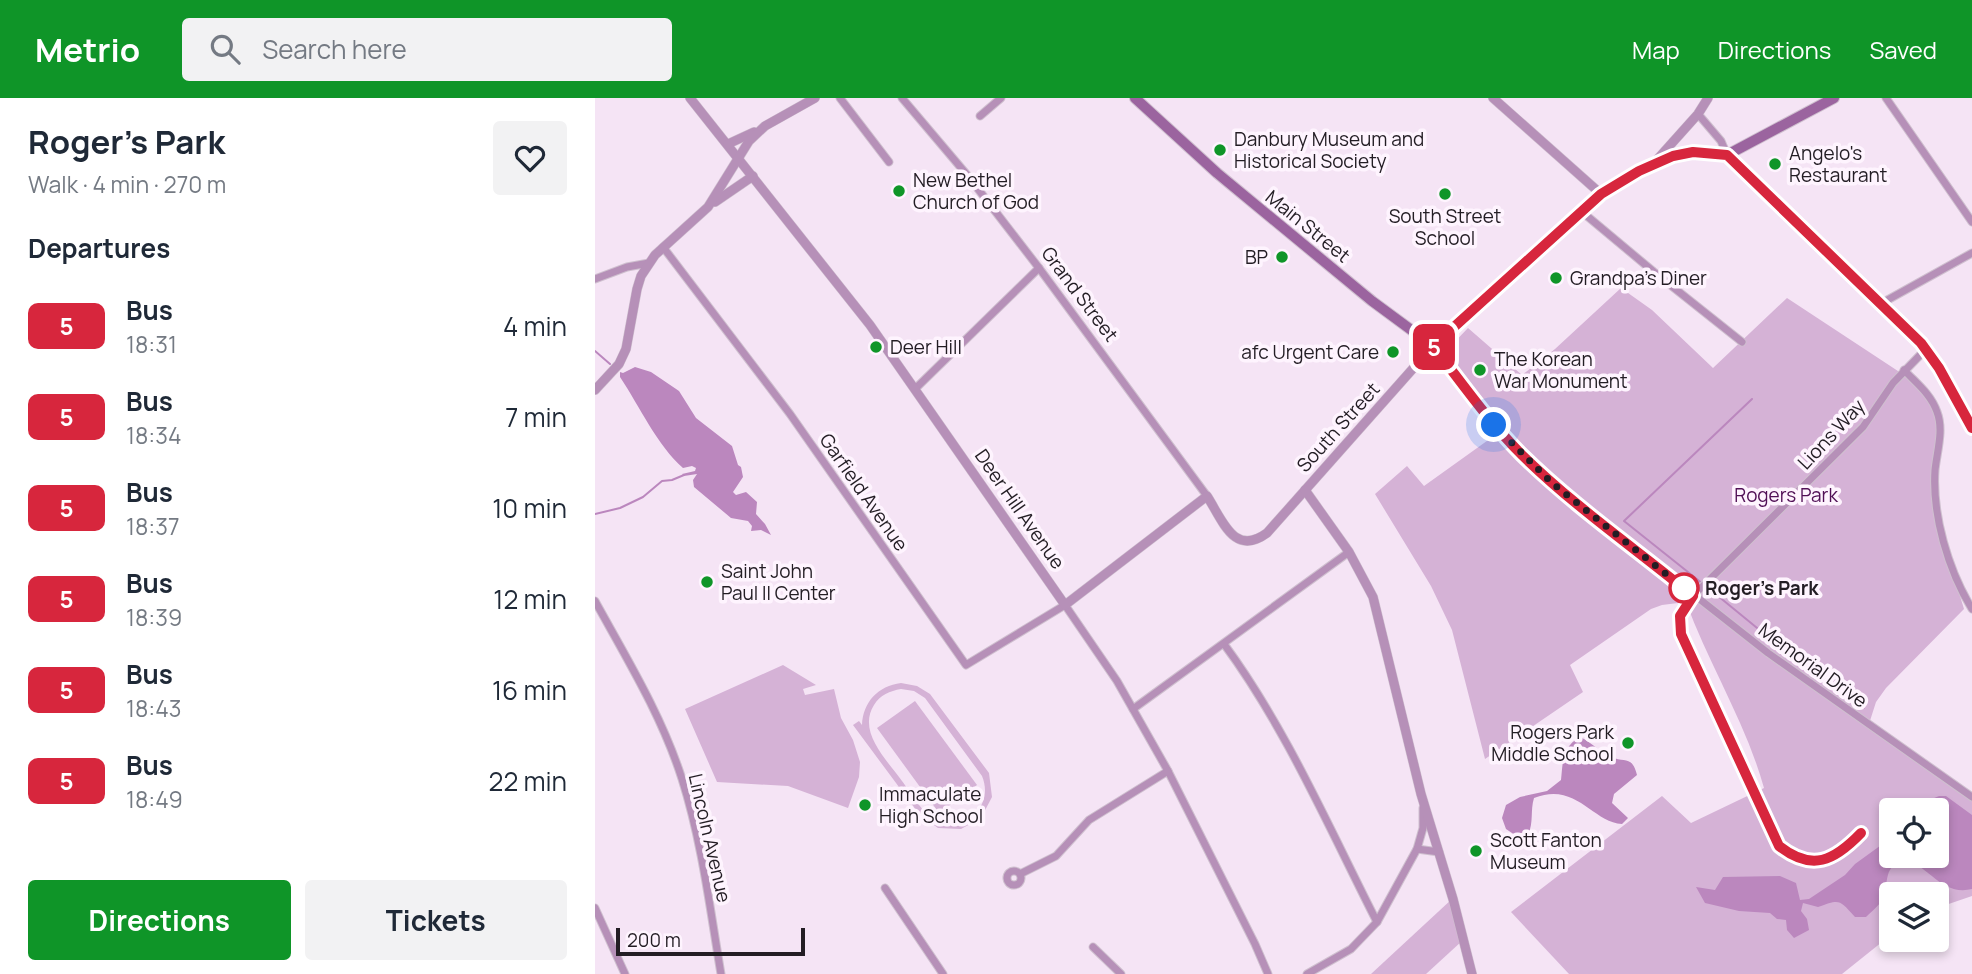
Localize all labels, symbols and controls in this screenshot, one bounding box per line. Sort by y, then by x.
search box [182,18,672,81]
text: Metrio [35,27,140,72]
icon: search [206,30,244,68]
text: Search here [262,31,407,67]
text: Map [1632,33,1680,66]
text: Directions [1718,33,1831,66]
text: Saved [1869,33,1937,66]
text: Roger's Park [28,119,225,164]
button: heart [493,121,567,195]
place label: Danbury Museum and Historical Society [1234,126,1424,174]
place label: Angelo's Restaurant [1789,140,1887,188]
marker: Danbury Museum and Historical Society [1212,142,1228,158]
marker: Angelo's Restaurant [1767,156,1783,172]
place label: New Bethel Church of God [913,167,1039,215]
text: Walk · 4 min · 270 m [28,168,226,200]
marker: New Bethel Church of God [891,183,907,199]
street label: Main Street [1260,184,1356,268]
marker: South Street School [1437,186,1453,202]
place label: South Street School [1389,203,1501,251]
text: Departures [28,230,170,266]
street label: Grand Street [1036,241,1124,347]
place label: BP [1245,244,1268,270]
marker: BP [1274,249,1290,265]
place label: Grandpa's Diner [1570,265,1707,291]
marker: Grandpa's Diner [1548,270,1564,286]
text: Bus [126,292,173,328]
text: 4 min [503,308,567,344]
text: 5 [59,309,74,342]
line badge: 5 [1411,324,1457,370]
text: 18:31 [126,328,177,360]
text: 5 [1427,330,1441,363]
place label: Deer Hill [890,334,962,360]
marker: Deer Hill [868,339,884,355]
place label: afc Urgent Care [1241,339,1379,365]
marker: afc Urgent Care [1385,344,1401,360]
place label: The Korean War Monument [1494,346,1628,394]
marker: The Korean War Monument [1472,362,1488,378]
street label: South Street [1291,376,1385,478]
text: Bus [126,383,173,419]
street label: Lions Way [1792,393,1870,475]
text: 7 min [505,399,567,435]
text: 5 [59,400,74,433]
your location [1476,407,1511,442]
text: 18:34 [126,419,181,451]
street label: Garfield Avenue [814,428,914,556]
street label: Deer Hill Avenue [969,444,1071,574]
text: Bus [126,474,173,510]
park label: Rogers Park [1734,482,1838,508]
text: 10 min [492,490,567,526]
text: 5 [59,491,74,524]
text: 18:37 [126,510,179,542]
place label: Saint John Paul II Center [721,558,836,606]
text: Bus [126,565,173,601]
marker: Roger's Park [1669,573,1699,603]
marker: Saint John Paul II Center [699,574,715,590]
place label: Roger's Park [1705,575,1819,601]
text: 12 min [493,581,567,617]
text: 5 [59,582,74,615]
text: 18:39 [126,601,182,633]
street label: Memorial Drive [1753,617,1873,713]
text: Bus [126,656,173,692]
text: 16 min [492,672,567,708]
text: 5 [59,673,74,706]
text: 18:43 [126,692,181,724]
place label: Rogers Park Middle School [1491,719,1615,767]
marker: Rogers Park Middle School [1620,735,1636,751]
text: Bus [126,747,173,783]
text: 22 min [489,763,567,799]
text: 5 [59,764,74,797]
street label: Lincoln Avenue [683,771,737,905]
place label: Immaculate High School [879,781,983,829]
text: 18:49 [126,783,183,815]
marker: Immaculate High School [857,797,873,813]
map controls [1879,798,1949,952]
button: locate [1879,798,1949,868]
place label: Scott Fanton Museum [1490,827,1602,875]
marker: Scott Fanton Museum [1468,843,1484,859]
button: Directions [28,880,291,960]
button: Tickets [305,880,567,960]
button: layers [1879,882,1949,952]
scale bar [616,925,805,957]
text: 200 m [627,927,681,953]

